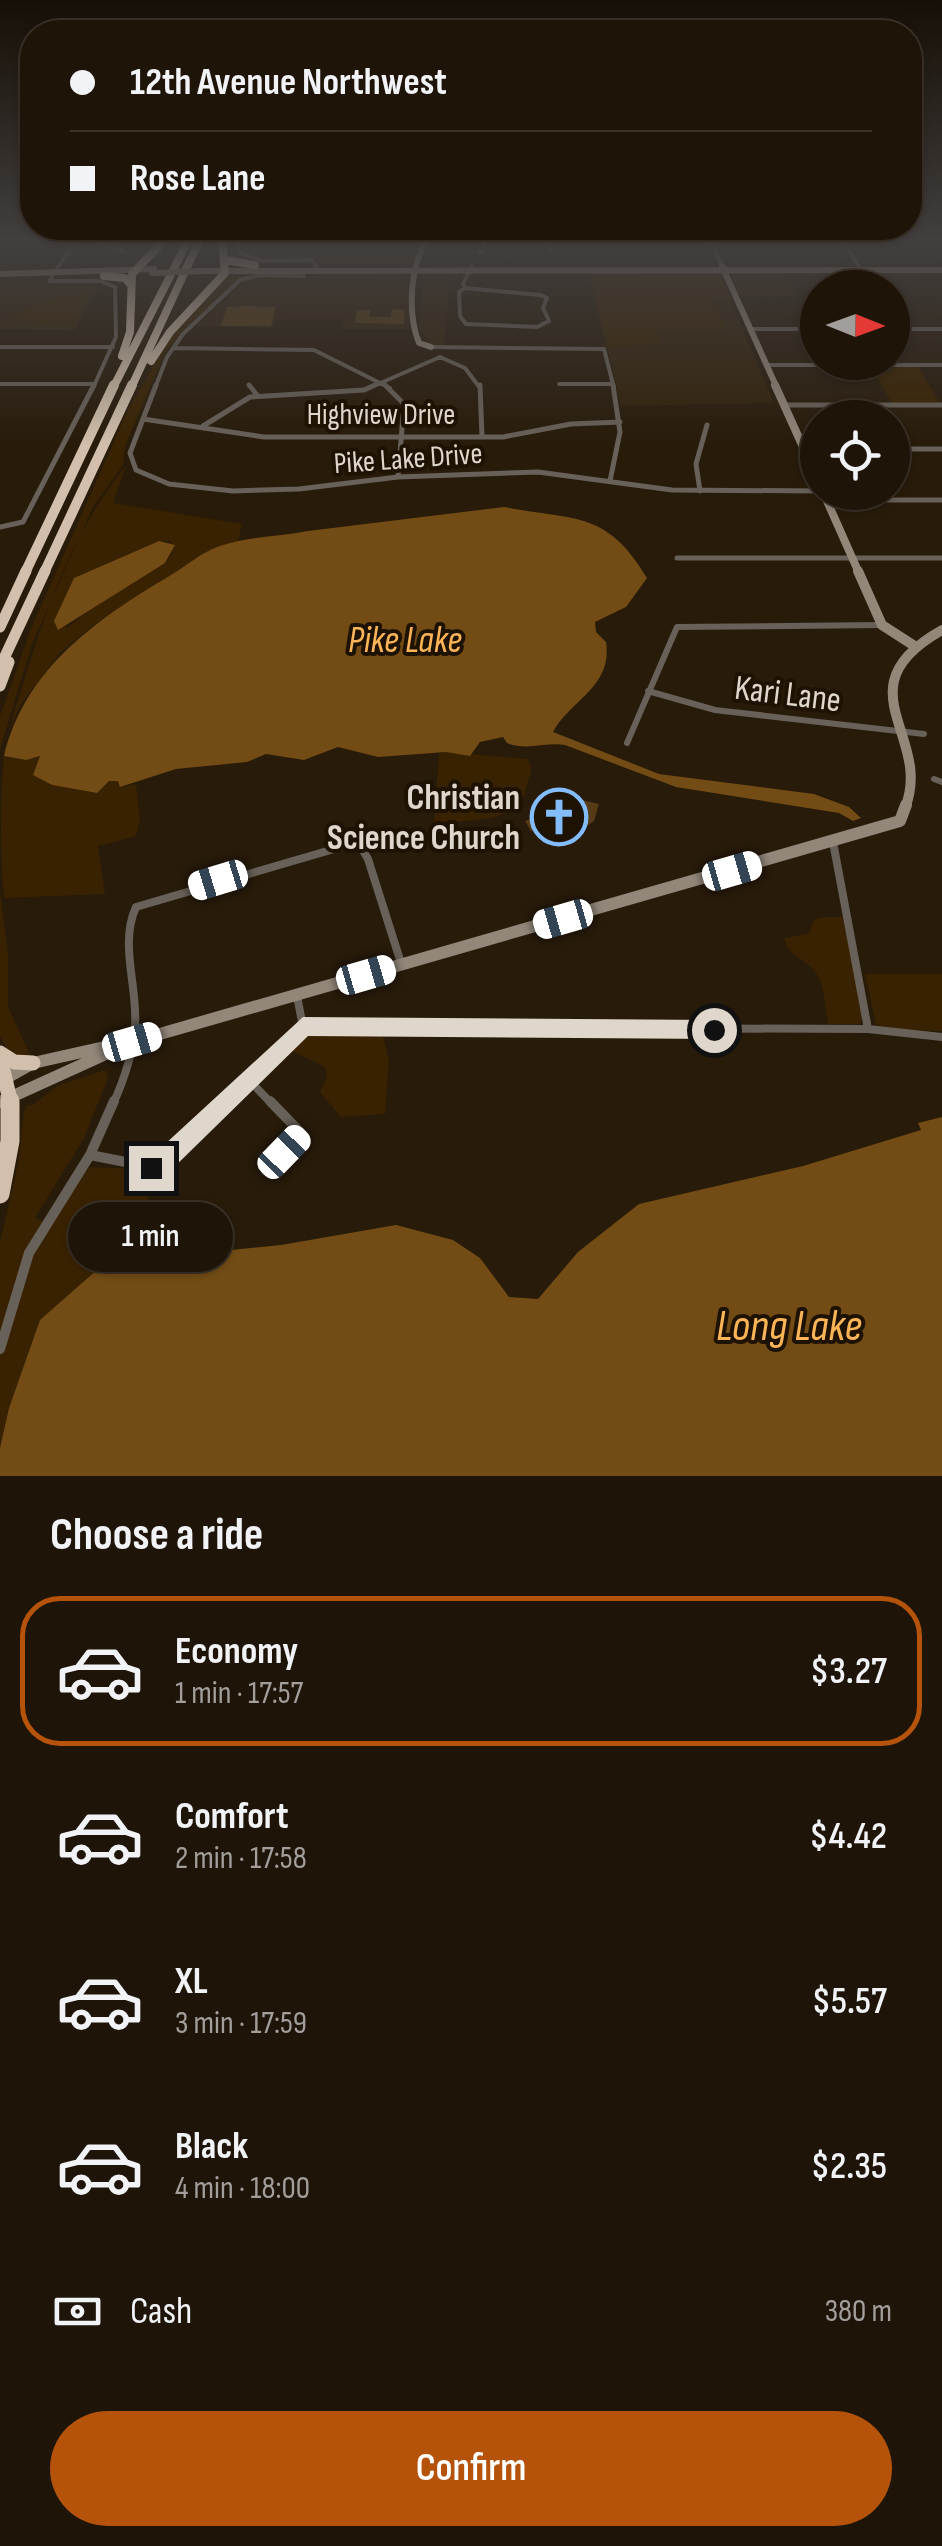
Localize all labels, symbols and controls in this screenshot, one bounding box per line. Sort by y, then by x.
text: 12th Avenue Northwest [130,60,447,105]
text: Rose Lane [130,156,265,201]
north arrow [800,270,910,380]
map controls [800,270,910,510]
street label: Highview Drive [307,397,455,433]
button: locate [800,400,910,510]
street label: Pike Lake Drive [333,436,484,482]
water label: Pike Lake [348,618,462,663]
street label: Kari Lane [732,667,843,722]
place label: Christian Science Church [327,777,520,860]
church icon: Christian Science Church [529,787,589,847]
car [699,848,765,894]
car [185,857,251,903]
car [530,896,596,942]
car [333,952,399,998]
route start [692,1008,737,1053]
car [99,1019,165,1065]
car [252,1120,316,1184]
route end [129,1146,174,1191]
callout: 1 min [68,1203,234,1273]
text: 1 min [121,1217,180,1256]
water label: Long Lake [716,1299,862,1354]
text: Choose a ride [50,1508,263,1563]
icon: car [55,1626,145,1716]
text: Economy [175,1629,298,1674]
text: $3.27 [810,1649,887,1694]
text: 1 min · 17:57 [175,1674,303,1713]
icon: car [55,1791,145,1881]
text: Comfort [175,1794,289,1839]
text: $4.42 [809,1814,887,1859]
text: 2 min · 17:58 [175,1839,307,1878]
icon: car [55,1956,145,2046]
text: XL [175,1959,208,2004]
text: $5.57 [812,1979,887,2024]
text: 3 min · 17:59 [175,2004,307,2043]
icon: car [55,2121,145,2211]
text: Black [175,2124,248,2169]
text: $2.35 [811,2144,887,2189]
text: 4 min · 18:00 [175,2169,310,2208]
icon: cash [50,2284,105,2339]
text: Cash [130,2289,192,2334]
text: 380 m [825,2292,892,2331]
button: Confirm [50,2411,892,2526]

